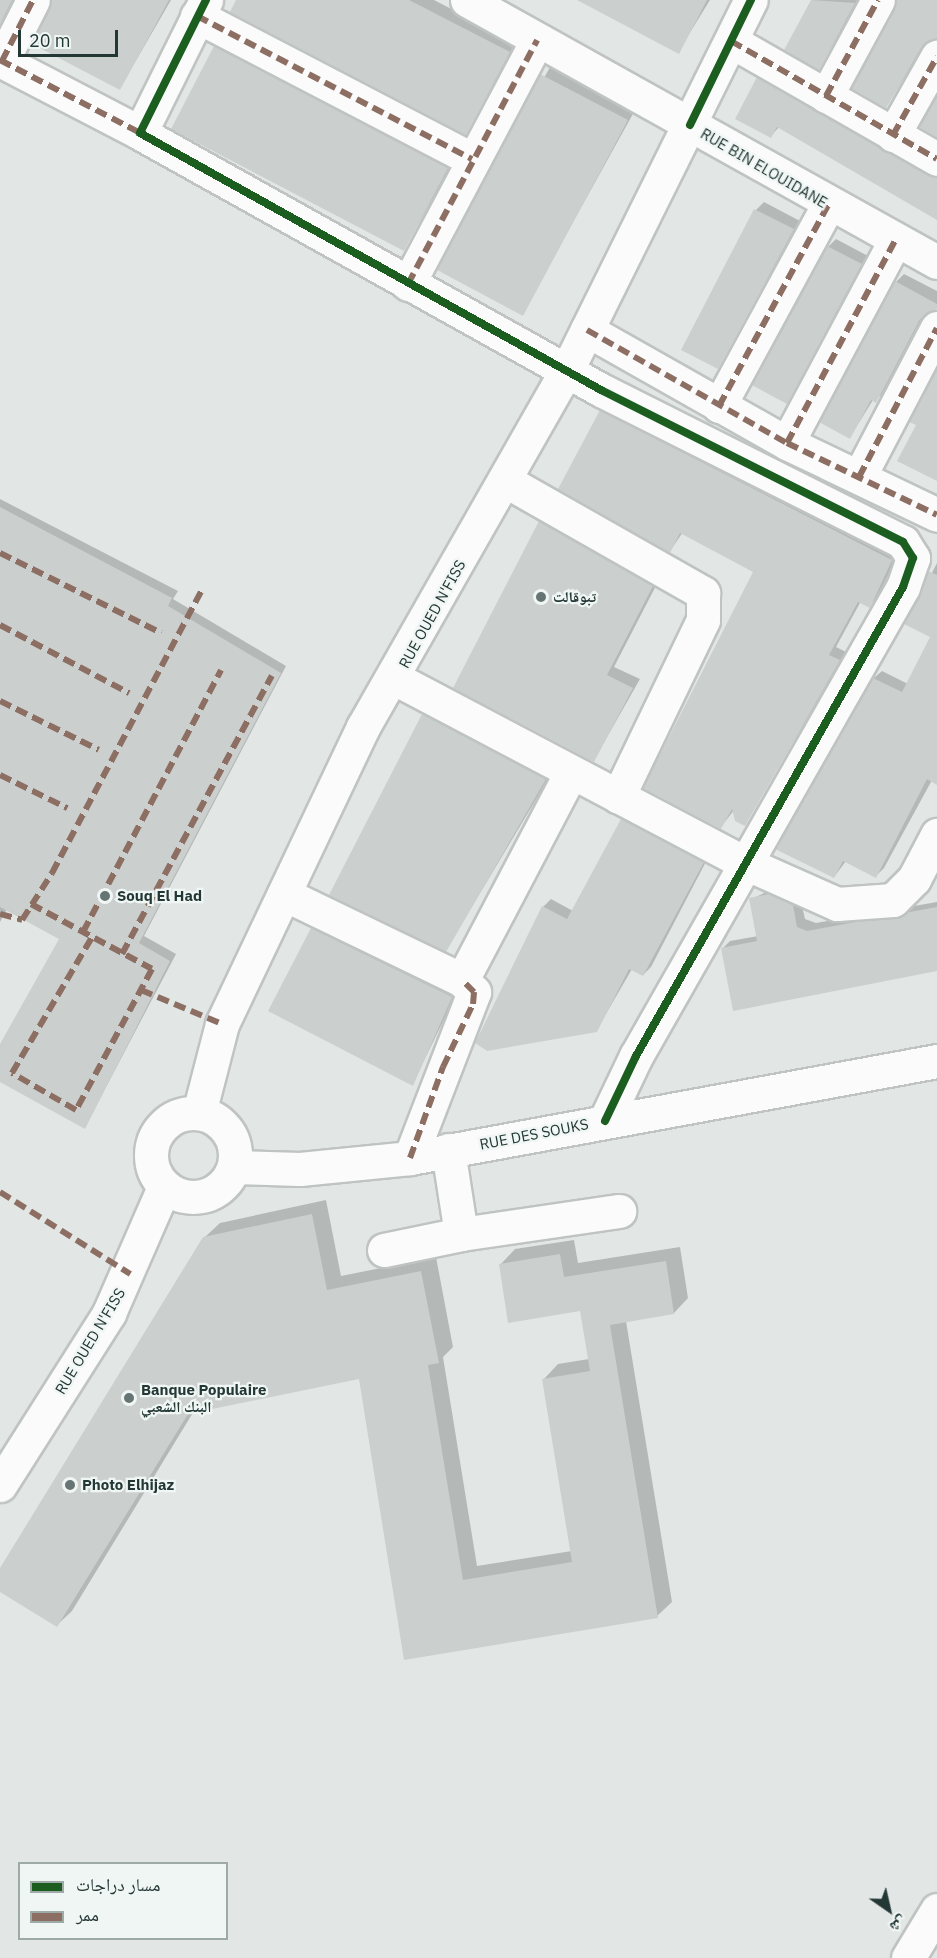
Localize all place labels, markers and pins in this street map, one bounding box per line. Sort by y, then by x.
place label: تبوقالت [553,588,596,606]
marker: تبوقالت [534,590,548,604]
place label: Souq El Had [117,887,202,905]
marker: Souq El Had [98,889,112,903]
place label: Banque Populaire البنك الشعبي [141,1380,266,1415]
marker: Banque Populaire البنك الشعبي [122,1391,136,1405]
place label: Photo Elhijaz [82,1476,174,1494]
marker: Photo Elhijaz [63,1478,77,1492]

